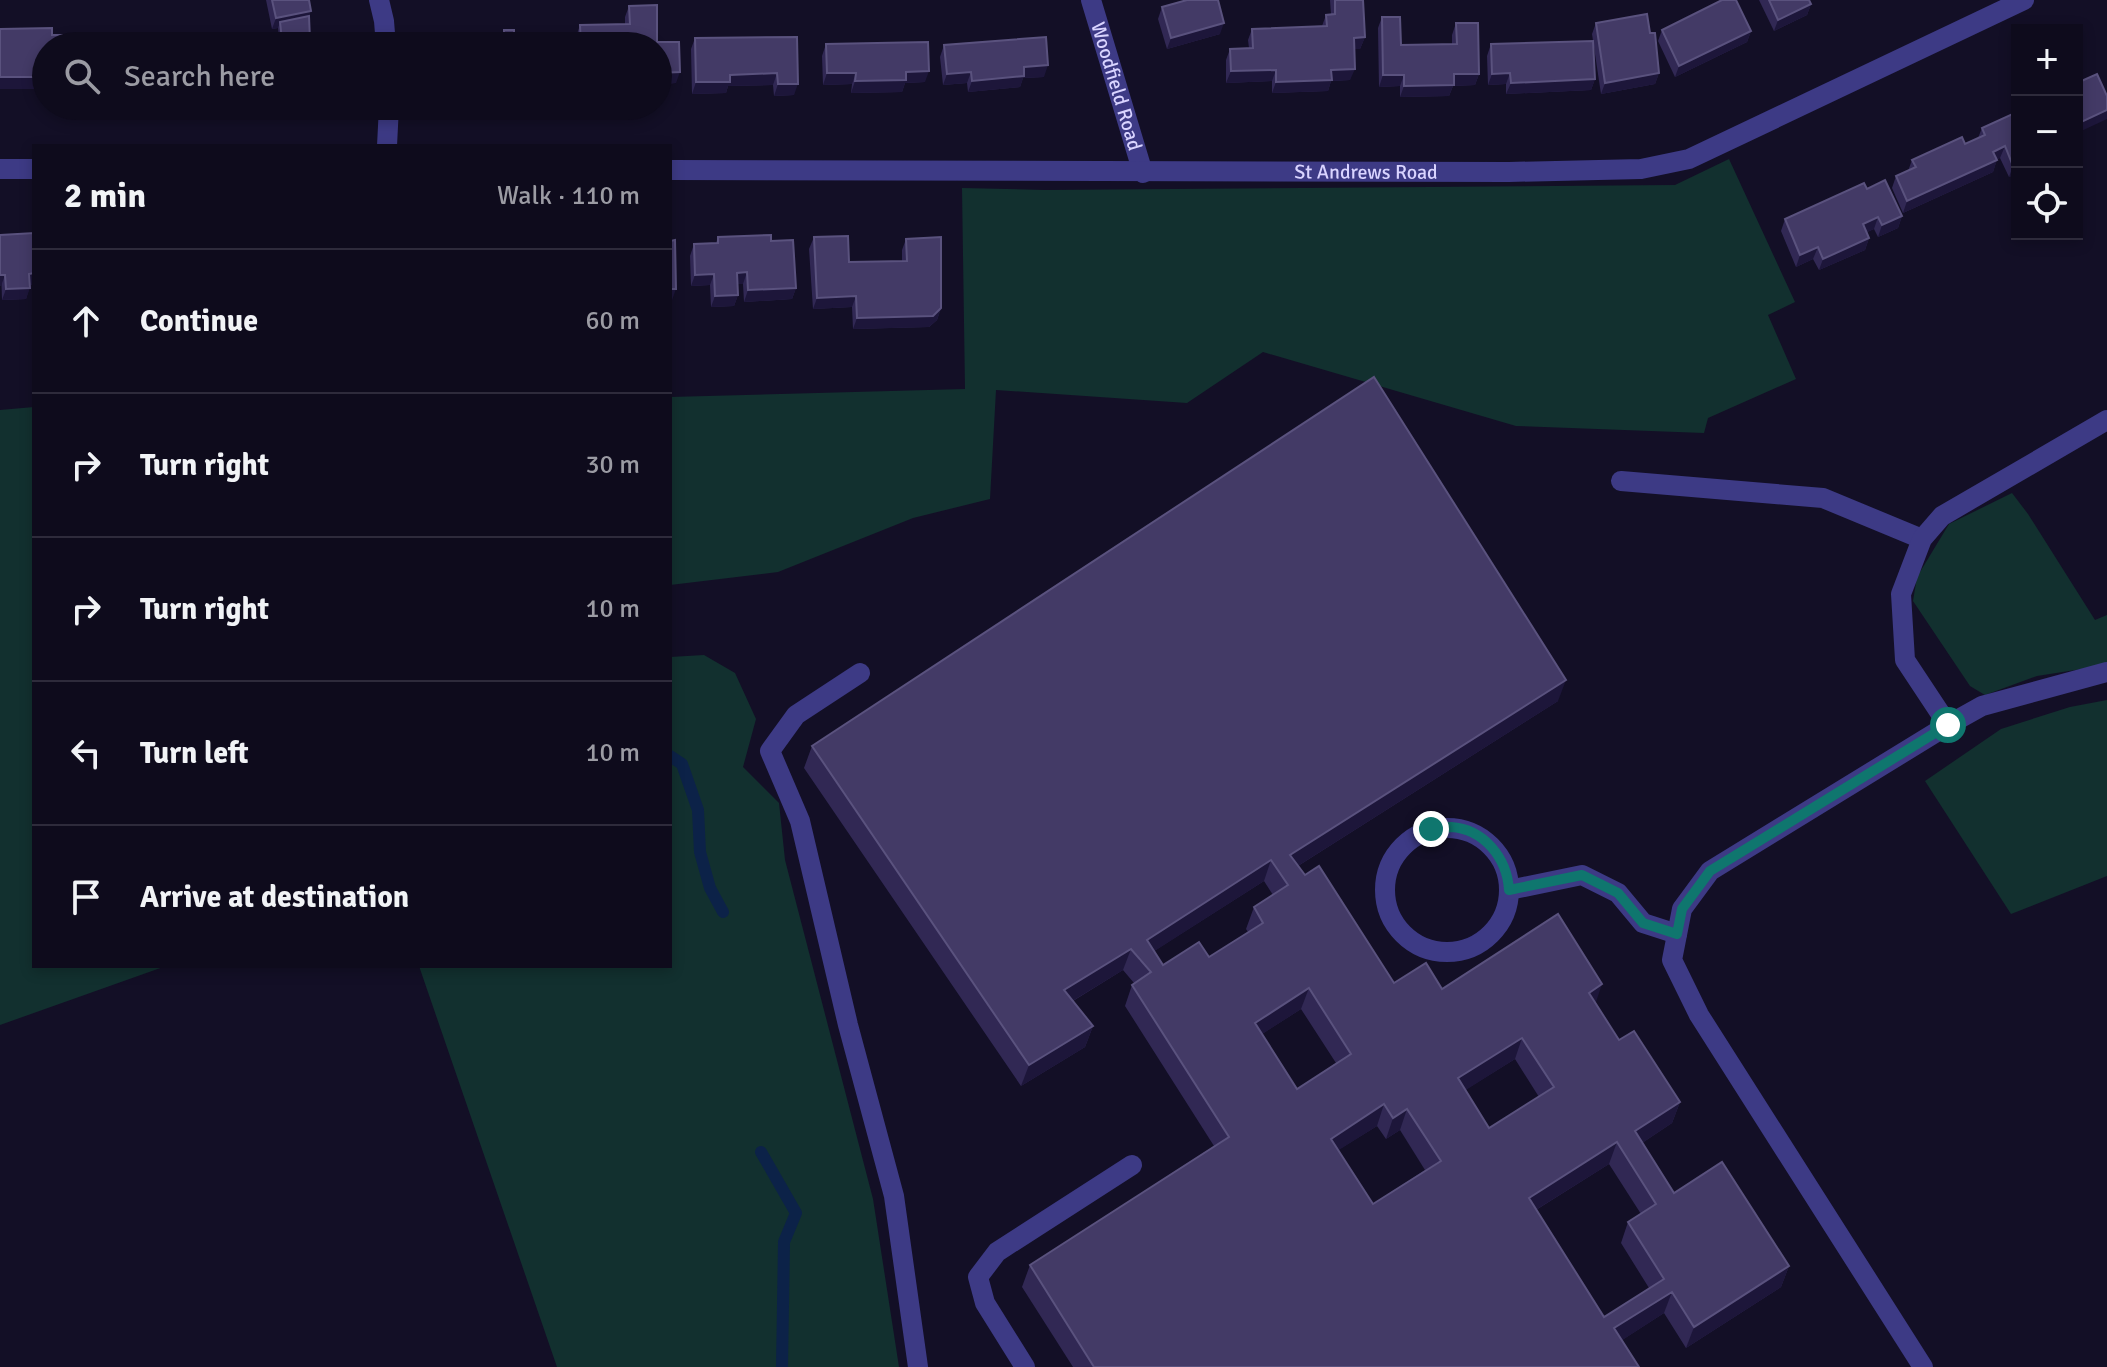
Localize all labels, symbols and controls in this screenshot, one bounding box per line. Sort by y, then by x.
street label: Woodfield Road [1085,19,1148,154]
map controls [2011,24,2083,240]
button: + [2011,24,2083,96]
search box [32,32,672,120]
icon: search [60,54,104,98]
text: Search here [124,58,275,95]
button: − [2011,96,2083,168]
street label: St Andrews Road [1294,159,1438,185]
button: locate [2011,168,2083,240]
text: 2 min [64,175,146,217]
text: Walk · 110 m [497,180,640,212]
icon: ahead [64,299,108,343]
text: Continue [140,303,258,340]
text: 60 m [585,305,640,337]
icon: right [64,443,108,487]
text: Turn right [140,447,269,484]
text: 30 m [585,449,640,481]
icon: right [64,587,108,631]
text: Turn right [140,591,269,628]
text: 10 m [585,593,640,625]
route start [1930,707,1966,743]
icon: left [64,731,108,775]
text: Turn left [140,735,249,772]
text: 10 m [585,737,640,769]
route end [1413,811,1449,847]
icon: arrive [64,875,108,919]
text: Arrive at destination [140,879,409,916]

